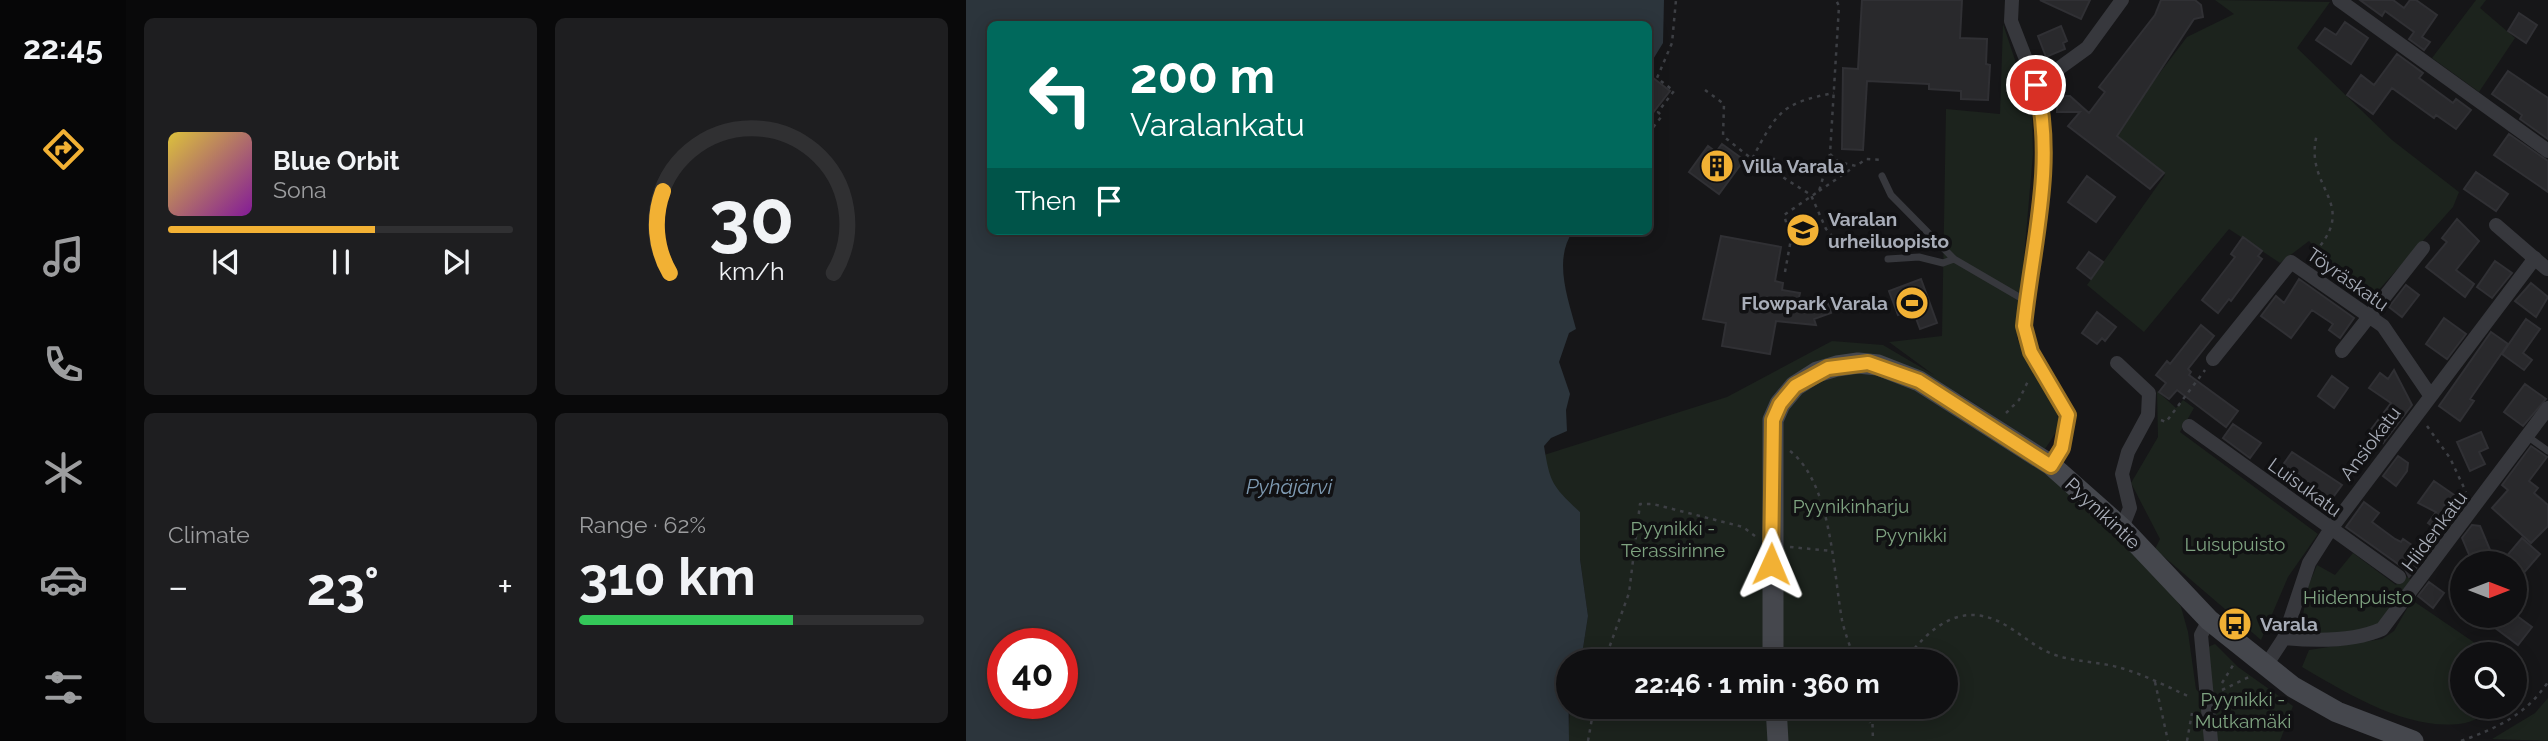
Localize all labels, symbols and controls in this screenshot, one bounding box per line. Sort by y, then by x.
text: 22:45 [23,29,103,66]
text: 200 m [1130,47,1275,104]
icon: left [1015,49,1106,140]
pin [2006,55,2066,115]
icon: arrive [2017,66,2055,104]
text: Varalankatu [1130,106,1305,143]
icon: directions [39,125,88,174]
text: Blue Orbit [273,146,400,176]
building icon: Villa Varala [1698,147,1736,185]
place label: Villa Varala [1742,155,1844,177]
text: 30 [709,175,794,260]
text: Sona [273,176,327,203]
icon: arrive [1090,182,1128,220]
text: Then [1015,186,1076,216]
place label: Varalan urheiluopisto [1828,208,1949,252]
school or university icon: Varalan urheiluopisto [1784,211,1822,249]
icon: music [39,232,88,281]
icon: previous [207,243,245,281]
icon: pause [322,243,360,281]
icon: next [437,243,475,281]
street label: Töyräskatu [2303,243,2393,315]
text: km/h [719,256,784,286]
sports icon: Flowpark Varala [1893,284,1931,322]
place label: Flowpark Varala [1741,292,1888,314]
icon: phone [39,340,88,389]
street label: Ansiokatu [2335,402,2405,484]
icon: climate [39,448,88,497]
street label: Luisukatu [2264,453,2346,521]
street label: Pyynikintie [2061,473,2145,553]
water label: Pyhäjärvi [1246,474,1333,499]
street label: Hiidenkatu [2397,487,2471,575]
park label: Pyynikinharju [1793,495,1909,517]
text: Range · 62% [579,511,706,538]
park label: Pyynikki - Terassirinne [1621,517,1725,561]
text: Climate [168,521,250,548]
park label: Pyynikki [1875,524,1947,546]
position arrow [1734,527,1808,601]
park label: Luisupuisto [2185,533,2285,555]
text: 310 km [579,546,756,607]
north arrow [2450,551,2527,628]
map controls [2450,551,2527,719]
icon: car [39,555,88,604]
text: 23° [307,556,379,617]
text: − [168,564,188,609]
text: + [497,564,513,609]
park label: Hiidenpuisto [2303,586,2413,608]
bus stop icon: Varala [2216,605,2254,643]
place label: Varala [2260,613,2318,635]
speed limit sign: 40 [987,628,1078,719]
button: search [2450,642,2527,719]
icon: filters [39,663,88,712]
text: 22:46 · 1 min · 360 m [1634,669,1880,699]
park label: Pyynikki - Mutkamäki [2195,688,2291,732]

